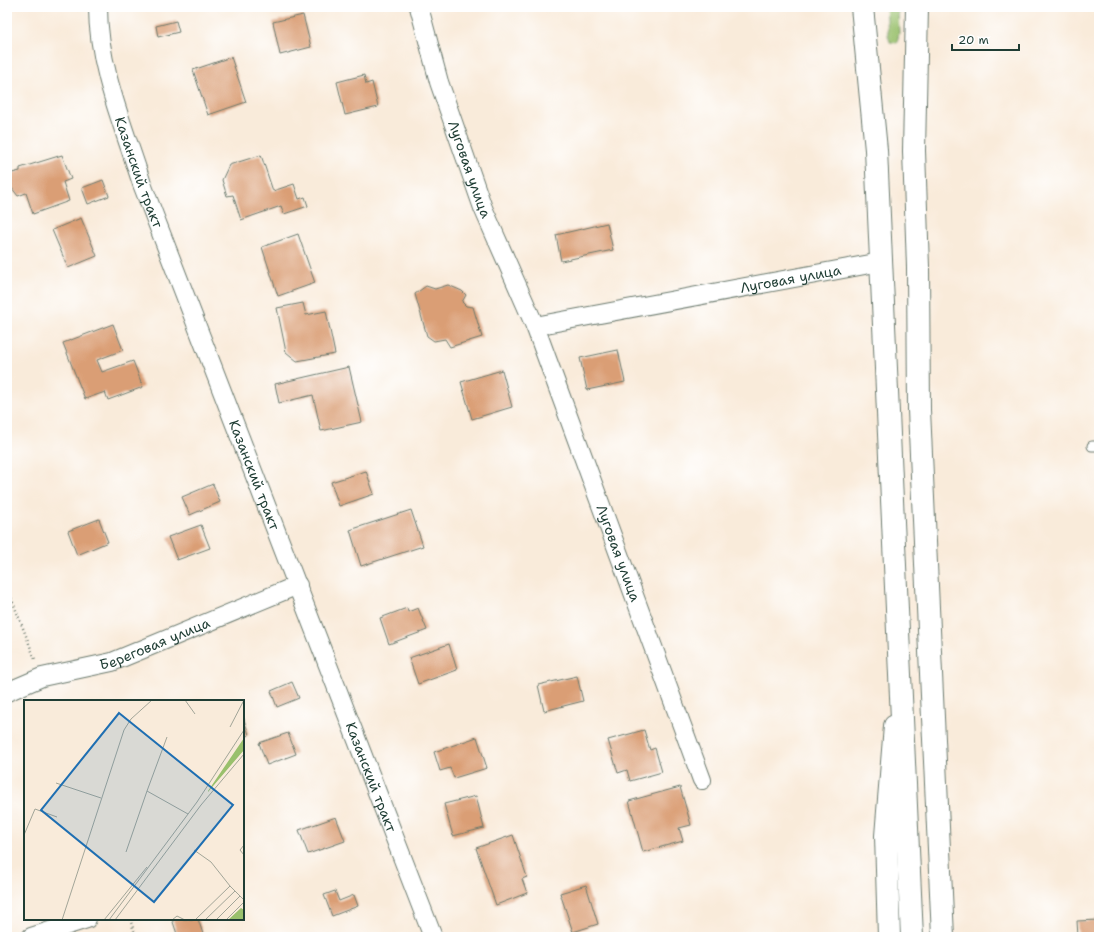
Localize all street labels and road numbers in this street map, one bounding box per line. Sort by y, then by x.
street label: Казанский тракт [111,114,167,231]
street label: Луговая улица [444,118,495,221]
street label: Луговая улица [739,261,843,297]
street label: Казанский тракт [225,417,284,533]
street label: Луговая улица [592,502,645,604]
street label: Береговая улица [98,613,213,673]
street label: Казанский тракт [342,719,401,836]

